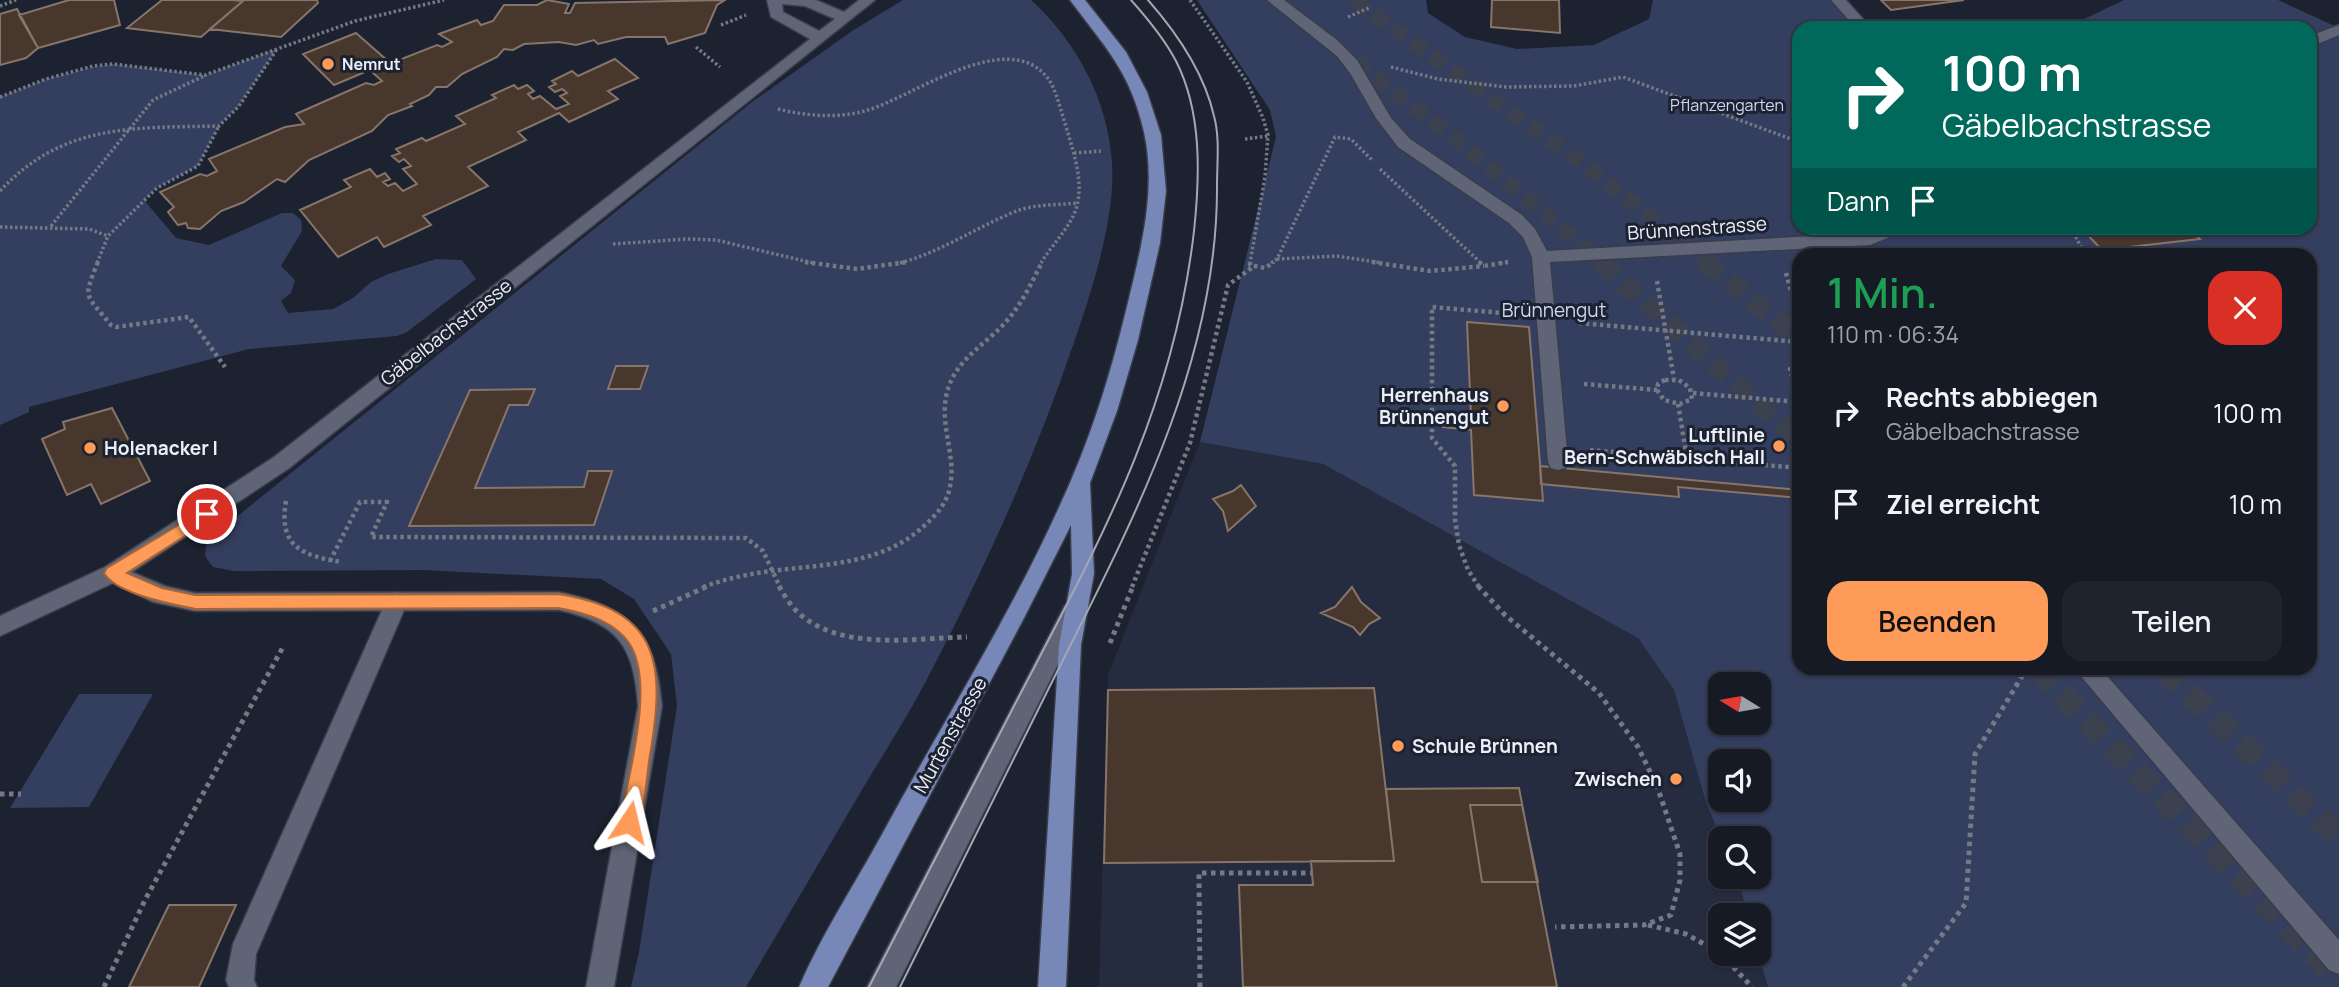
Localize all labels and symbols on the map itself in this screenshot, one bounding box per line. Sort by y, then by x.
place label: Nemrut [342,53,401,75]
marker: Nemrut [320,56,336,72]
park label: Pflanzengarten [1670,94,1784,116]
street label: Brünnenstrasse [1626,210,1768,246]
street label: Gäbelbachstrasse [375,272,517,392]
park label: Brünnengut [1502,297,1606,323]
place label: Herrenhaus Brünnengut [1379,382,1489,430]
marker: Herrenhaus Brünnengut [1495,398,1511,414]
place label: Luftlinie Bern-Schwäbisch Hall [1564,422,1765,470]
place label: Holenacker I [104,435,218,461]
marker: Luftlinie Bern-Schwäbisch Hall [1771,438,1787,454]
marker: Holenacker I [82,440,98,456]
pin [177,484,237,544]
street label: Murtenstrasse [907,672,993,798]
north arrow [1708,672,1771,735]
place label: Schule Brünnen [1412,733,1558,759]
marker: Schule Brünnen [1390,738,1406,754]
place label: Zwischen [1574,766,1662,792]
marker: Zwischen [1668,771,1684,787]
position arrow [592,785,666,859]

